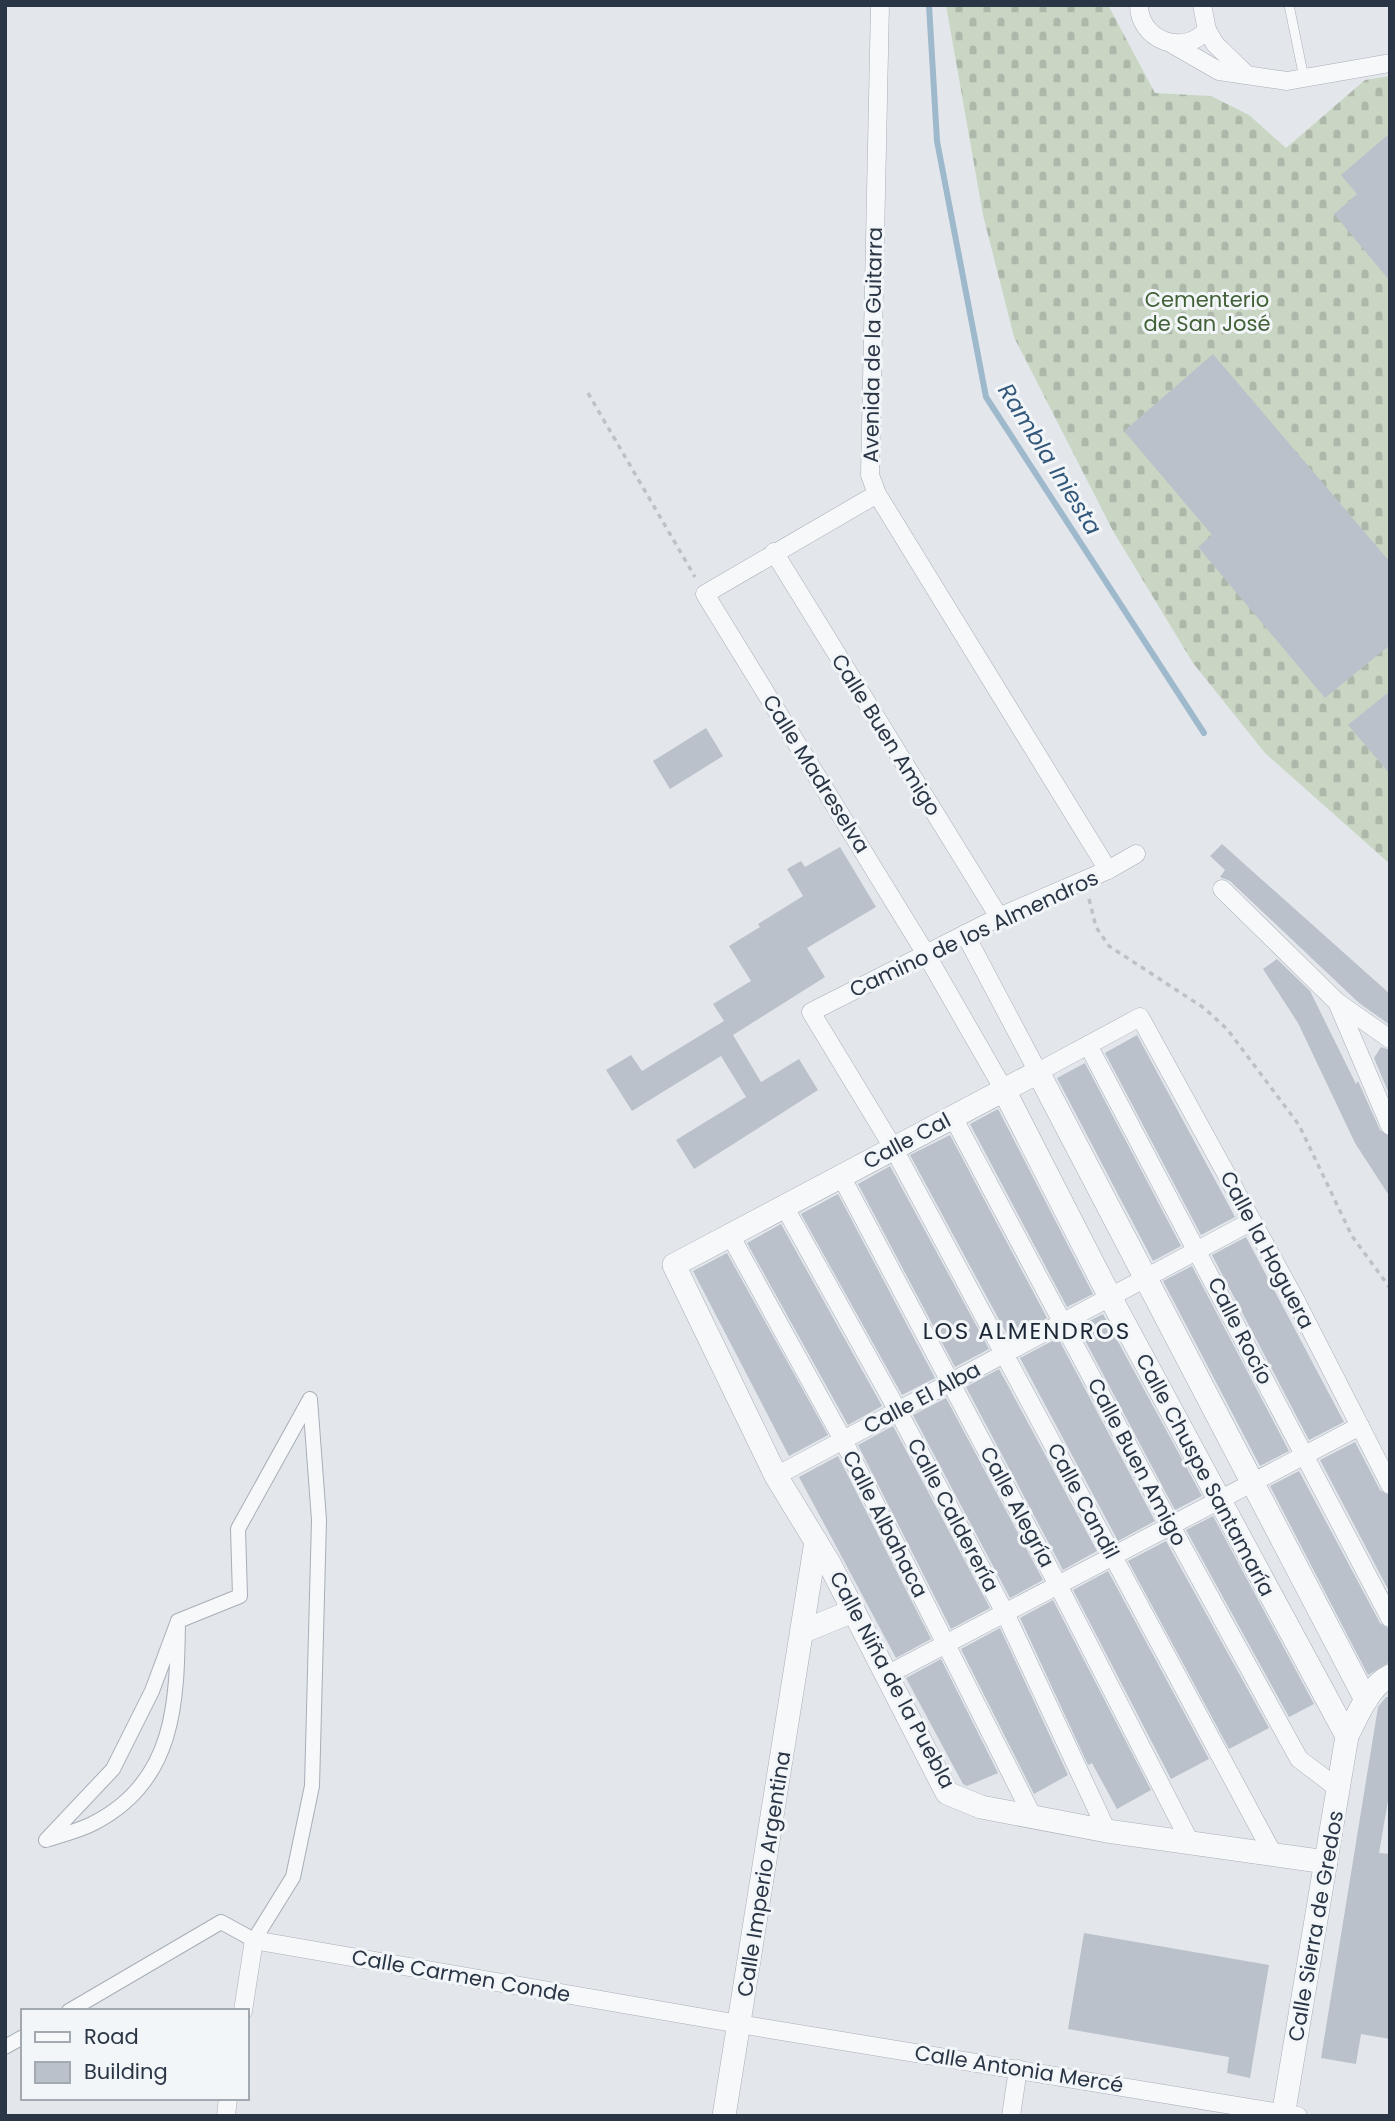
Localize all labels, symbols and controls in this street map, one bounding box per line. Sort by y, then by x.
street label: Avenida de la Guitarra [856,227,889,463]
park label: Cementerio de San José [1144,285,1270,338]
water label: Rambla Iniesta [991,377,1109,541]
street label: Calle Buen Amigo [825,648,948,821]
street label: Calle Madreselva [756,689,877,859]
street label: Camino de los Almendros [845,863,1103,1004]
street label: Calle Cal [858,1105,955,1176]
street label: Calle la Hoguera [1214,1166,1321,1334]
street label: Calle Rocío [1201,1272,1280,1389]
district label: LOS ALMENDROS [923,1315,1131,1347]
street label: Calle Chuspe Santamaría [1129,1348,1282,1601]
street label: Calle El Alba [858,1355,985,1441]
street label: Calle Buen Amigo [1081,1373,1194,1551]
street label: Calle Calderería [901,1433,1006,1597]
street label: Calle Candil [1041,1438,1126,1564]
street label: Calle Alegría [973,1441,1061,1572]
street label: Calle Albahaca [836,1445,935,1602]
street label: Calle Niña de la Puebla [823,1566,962,1794]
street label: Calle Imperio Argentina [730,1749,797,1999]
street label: Calle Sierra de Gredos [1281,1808,1350,2044]
street label: Calle Carmen Conde [349,1942,573,2009]
legend [21,2009,248,2100]
text: Road [84,2022,139,2051]
street label: Calle Antonia Mercé [913,2038,1126,2099]
text: Building [84,2057,168,2086]

